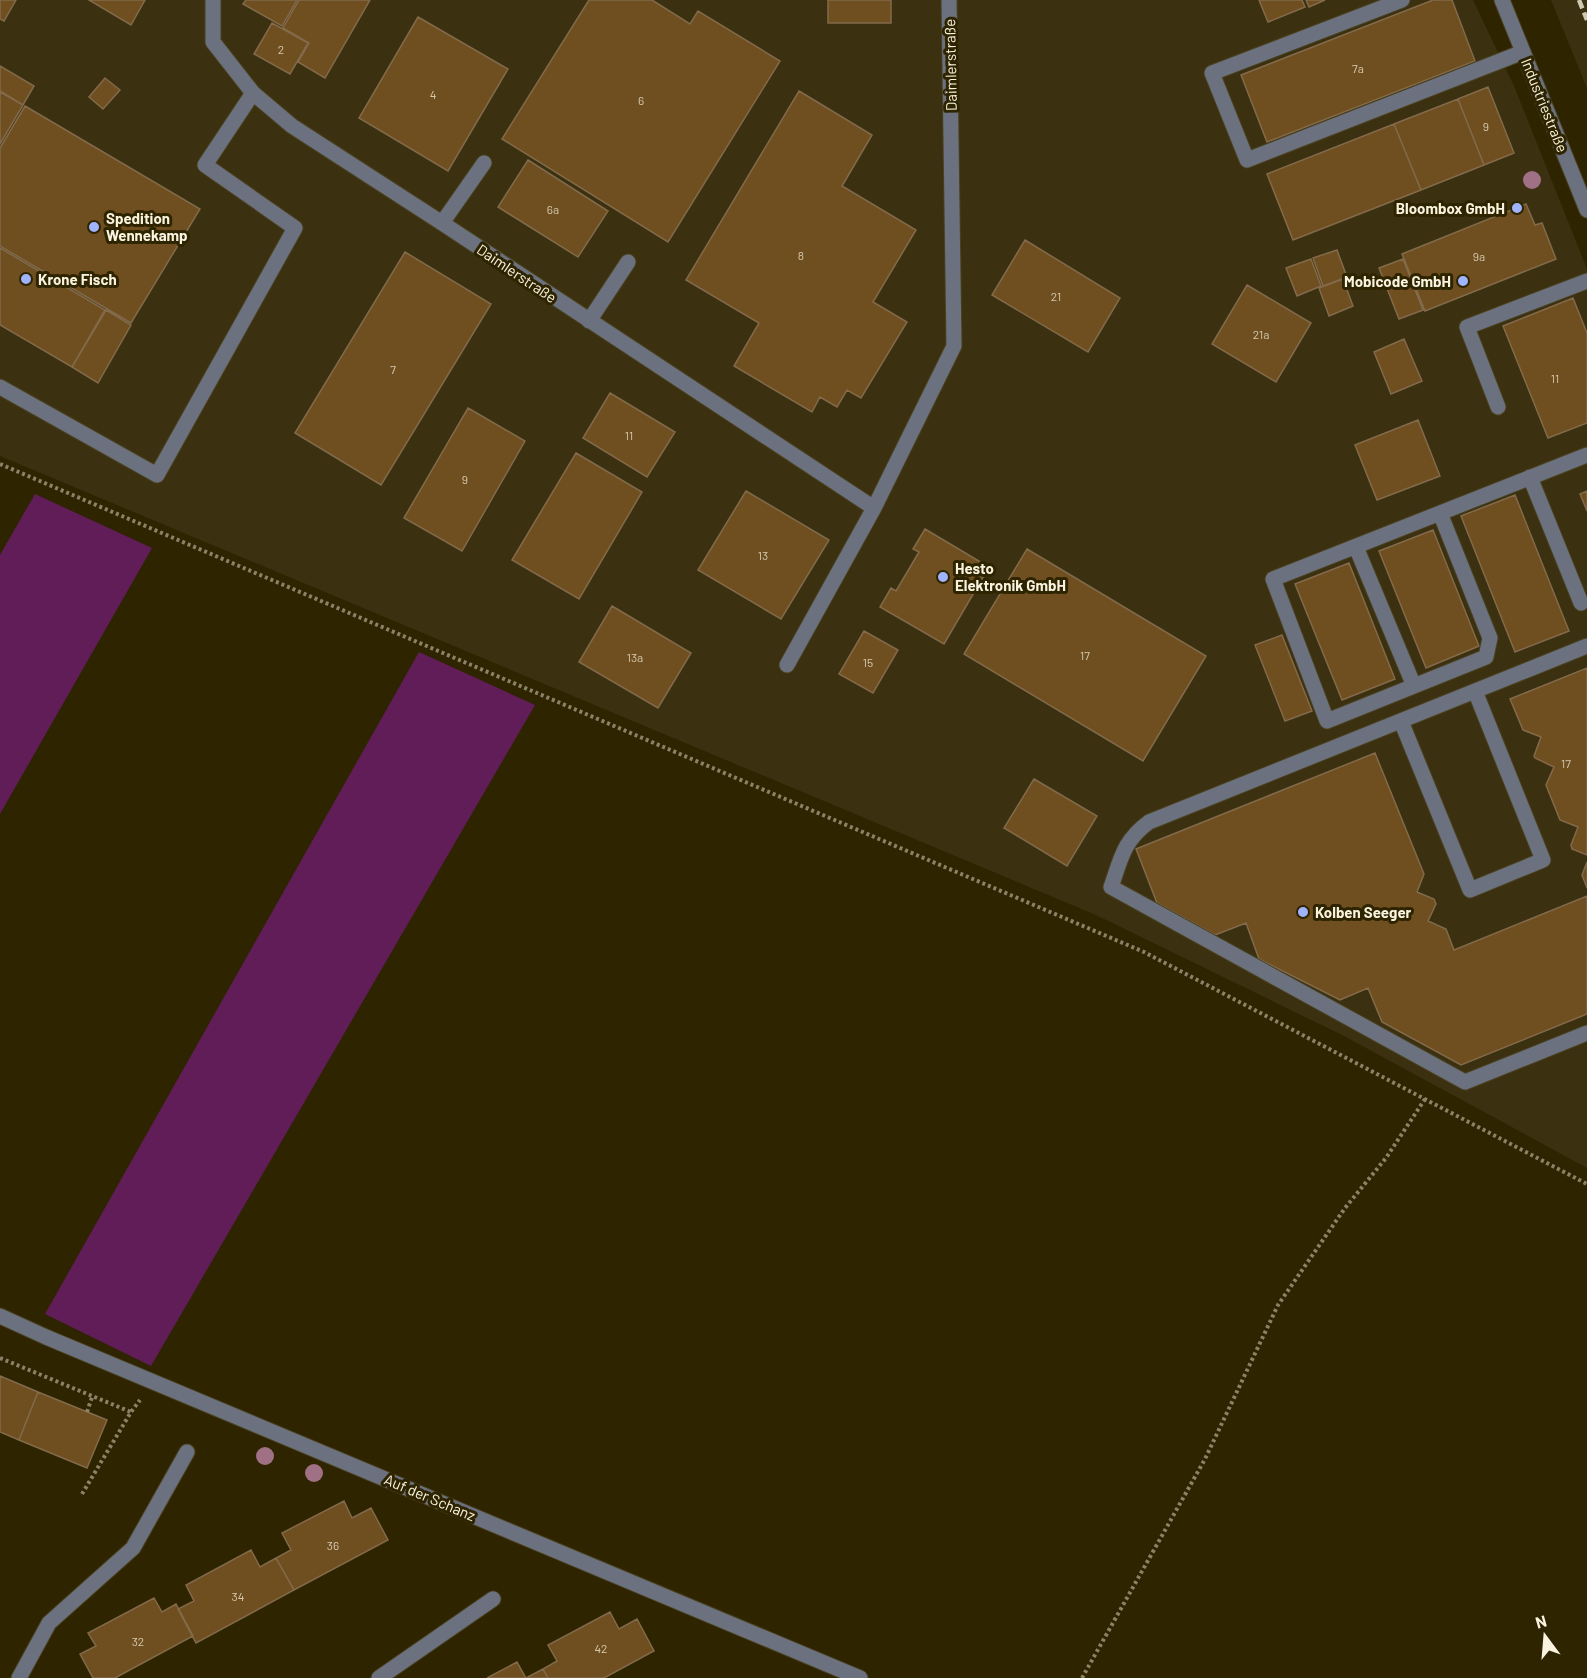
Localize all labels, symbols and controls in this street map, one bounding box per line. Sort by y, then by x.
street label: Daimlerstraße [940,19,960,111]
house number: 2 [278,42,284,56]
street label: Industriestraße [1518,55,1572,155]
house number: 7a [1352,61,1364,75]
house number: 4 [430,87,436,101]
house number: 6 [638,93,644,107]
house number: 9 [1483,119,1489,133]
place label: Bloombox GmbH [1396,199,1505,217]
marker: Bloombox GmbH [1510,201,1524,215]
house number: 6a [547,202,559,216]
place label: Spedition Wennekamp [106,209,188,244]
marker: Spedition Wennekamp [87,220,101,234]
street label: Daimlerstraße [474,240,560,306]
house number: 8 [798,248,804,262]
house number: 9a [1473,249,1485,263]
place label: Krone Fisch [38,270,117,288]
marker: Krone Fisch [19,272,33,286]
place label: Mobicode GmbH [1344,272,1451,290]
marker: Mobicode GmbH [1456,274,1470,288]
house number: 21 [1051,289,1061,303]
house number: 21a [1253,327,1269,341]
house number: 7 [390,362,396,376]
house number: 11 [1551,371,1559,385]
house number: 11 [625,428,633,442]
house number: 9 [462,472,468,486]
house number: 13 [758,548,768,562]
place label: Hesto Elektronik GmbH [955,559,1066,594]
marker: Hesto Elektronik GmbH [936,570,950,584]
house number: 17 [1080,648,1090,662]
house number: 13a [627,650,643,664]
house number: 15 [863,655,873,669]
house number: 17 [1561,756,1571,770]
place label: Kolben Seeger [1315,903,1412,921]
marker: Kolben Seeger [1296,905,1310,919]
street label: Auf der Schanz [382,1470,479,1524]
house number: 36 [327,1538,339,1552]
house number: 34 [232,1589,244,1603]
north arrow [1515,1606,1575,1666]
text: N [1533,1611,1548,1632]
house number: 32 [132,1634,144,1648]
house number: 42 [594,1641,608,1655]

